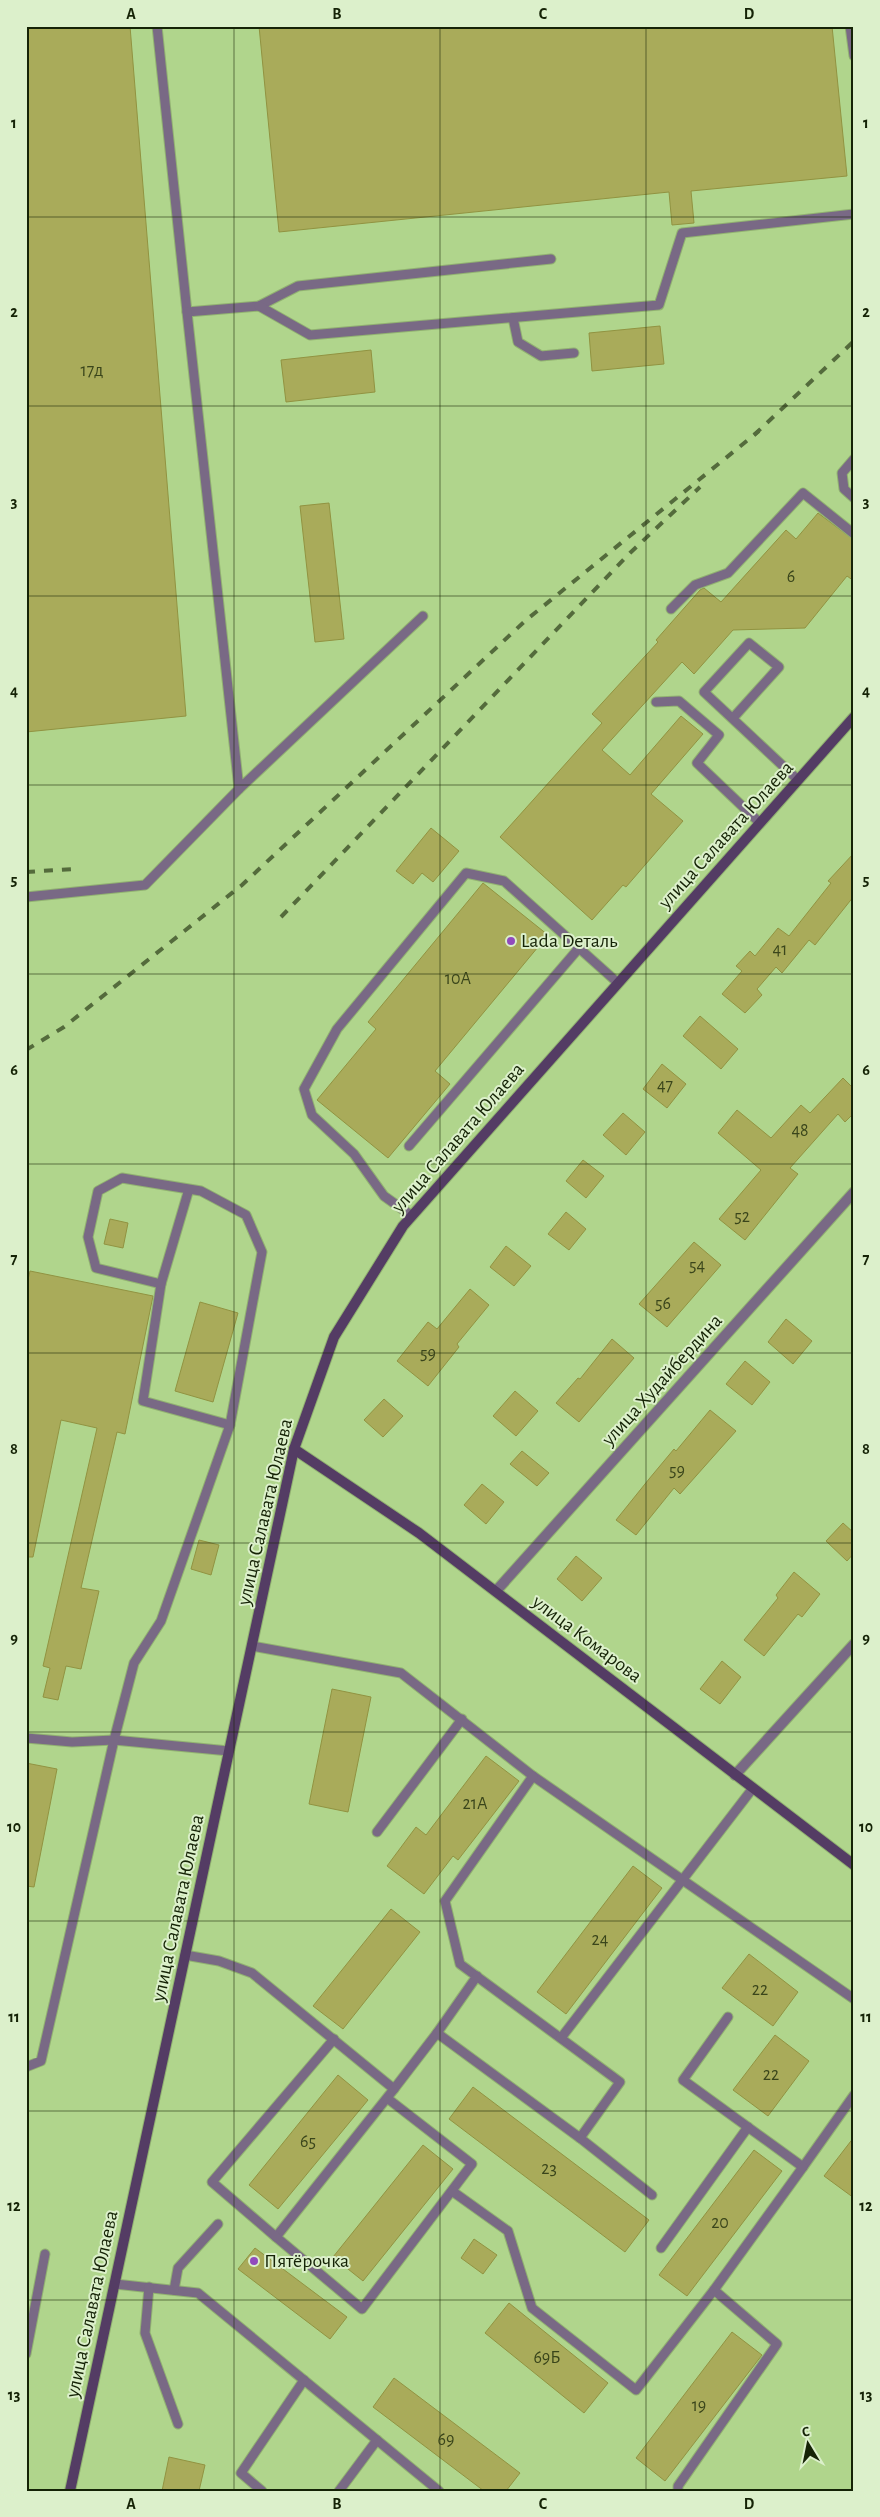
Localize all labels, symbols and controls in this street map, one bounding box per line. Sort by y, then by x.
text: A [126,6,136,22]
text: B [332,6,342,22]
text: C [539,6,548,22]
text: D [744,6,755,22]
text: 1 [11,115,17,131]
text: 1 [863,115,869,131]
text: 2 [10,304,18,320]
text: 2 [862,304,870,320]
house number: 17д [81,362,103,380]
text: 3 [11,494,18,510]
text: 3 [863,494,870,510]
house number: 6 [787,568,795,586]
text: 4 [10,683,18,699]
text: 4 [862,683,870,699]
street label: улица Салавата Юлаева [654,757,797,913]
text: 5 [11,872,18,888]
text: 5 [863,872,870,888]
place label: Lada Dеталь [521,931,618,951]
marker: Lada Dеталь [505,935,517,947]
house number: 41 [773,941,787,959]
house number: 10А [445,970,472,988]
street label: улица Салавата Юлаева [387,1059,528,1217]
text: 6 [10,1062,18,1078]
text: 6 [862,1062,870,1078]
house number: 47 [657,1077,673,1095]
house number: 48 [791,1122,809,1140]
house number: 52 [734,1208,750,1226]
text: 7 [11,1251,18,1267]
text: 7 [863,1251,870,1267]
house number: 54 [689,1257,705,1275]
house number: 56 [655,1295,671,1313]
street label: улица Худайбердина [597,1310,726,1450]
house number: 59 [420,1345,436,1363]
street label: улица Салавата Юлаева [234,1417,296,1608]
text: 8 [10,1441,18,1457]
text: 8 [862,1441,870,1457]
house number: 59 [669,1462,685,1480]
street label: улица Комарова [528,1591,645,1686]
text: 9 [10,1630,18,1646]
text: 9 [862,1630,870,1646]
house number: 21А [463,1795,488,1813]
street label: улица Салавата Юлаева [148,1813,208,2004]
text: 10 [7,1819,21,1835]
text: 10 [859,1819,873,1835]
house number: 24 [592,1931,609,1949]
house number: 22 [752,1981,768,1999]
text: 11 [8,2009,20,2025]
text: 11 [860,2009,872,2025]
house number: 22 [763,2066,779,2084]
house number: 65 [300,2133,316,2151]
house number: 23 [541,2160,557,2178]
text: 12 [7,2198,21,2214]
text: 12 [859,2198,873,2214]
street label: улица Салавата Юлаева [62,2209,122,2400]
house number: 20 [711,2214,729,2232]
place label: Пятёрочка [264,2251,349,2271]
marker: Пятёрочка [248,2255,260,2267]
house number: 69Б [533,2349,561,2367]
text: 13 [8,2387,20,2403]
text: 13 [860,2387,872,2403]
house number: 19 [692,2397,706,2415]
north arrow [782,2420,832,2470]
text: С [801,2425,811,2440]
house number: 69 [438,2431,454,2449]
text: A [126,2496,136,2512]
text: B [332,2496,342,2512]
text: C [539,2496,548,2512]
text: D [744,2496,755,2512]

